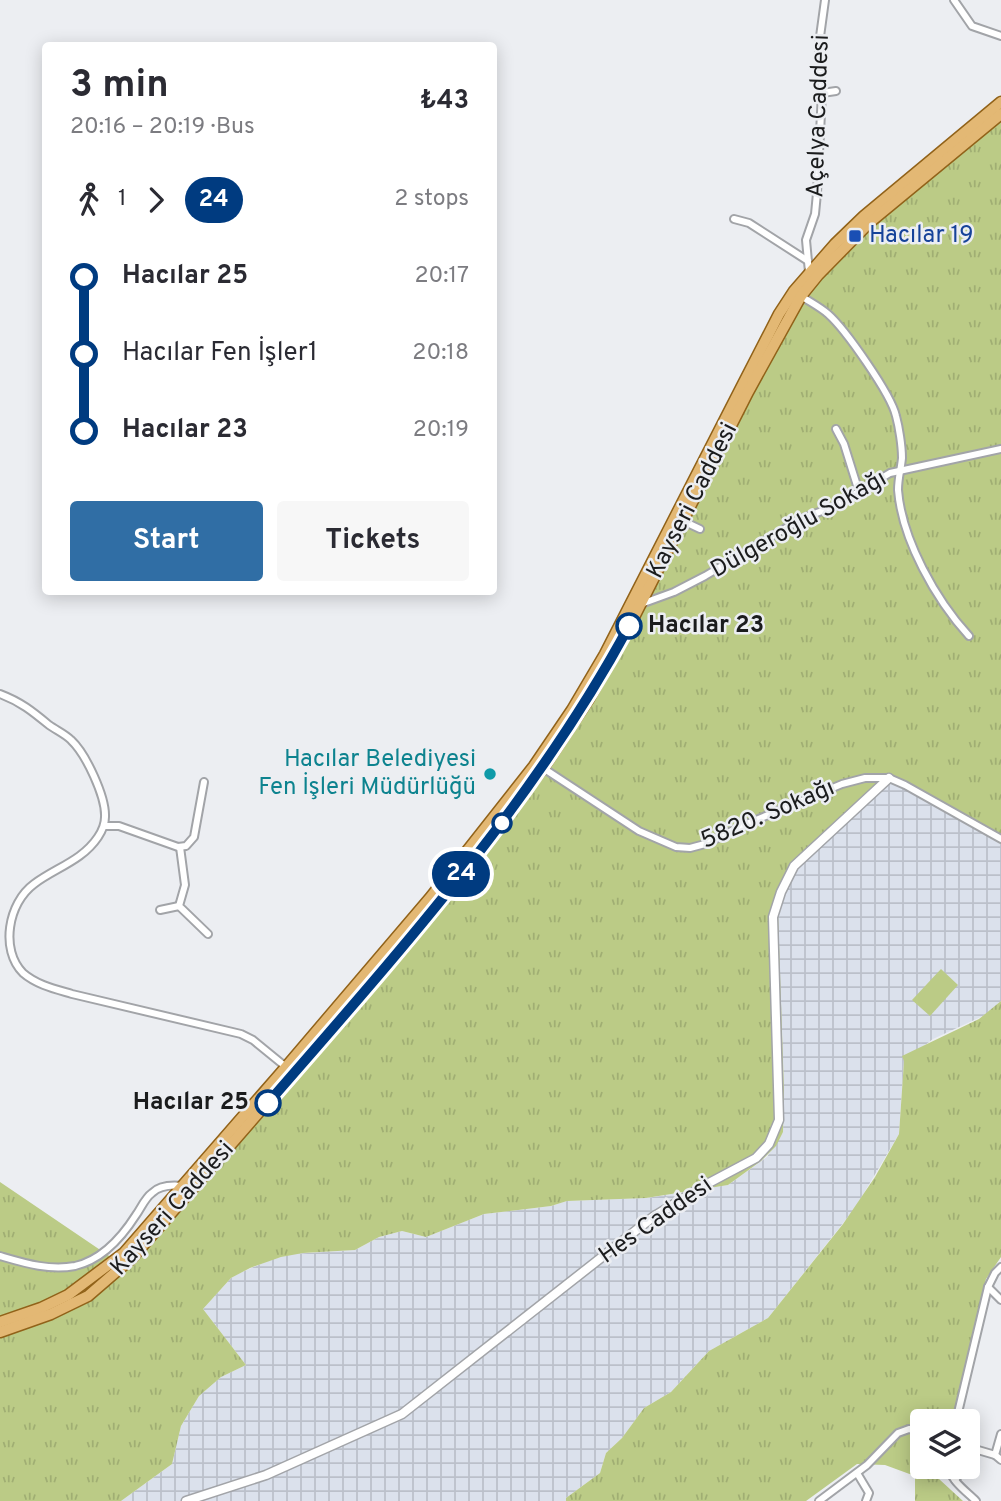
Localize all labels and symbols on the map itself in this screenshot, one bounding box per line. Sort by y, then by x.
street label: Açelya Caddesi [801,34,837,198]
place label: Hacılar 19 [869,221,974,251]
marker: Hacılar 19 [847,228,863,244]
street label: Kayseri Caddesi [641,418,745,584]
street label: Dülgeroğlu Sokağı [706,464,892,586]
place label: Hacılar 23 [648,611,764,641]
marker: Hacılar 23 [616,613,642,639]
place label: Hacılar Belediyesi Fen İşleri Müdürlüğü [258,745,476,803]
marker: Hacılar Belediyesi Fen İşleri Müdürlüğü [482,766,498,782]
street label: 5820. Sokağı [697,773,839,857]
unlabelled marker [492,813,512,833]
line badge: 24 [430,851,492,897]
place label: Hacılar 25 [133,1088,249,1118]
marker: Hacılar 25 [255,1090,281,1116]
street label: Kayseri Caddesi [105,1135,241,1283]
street label: Hes Caddesi [593,1171,719,1271]

